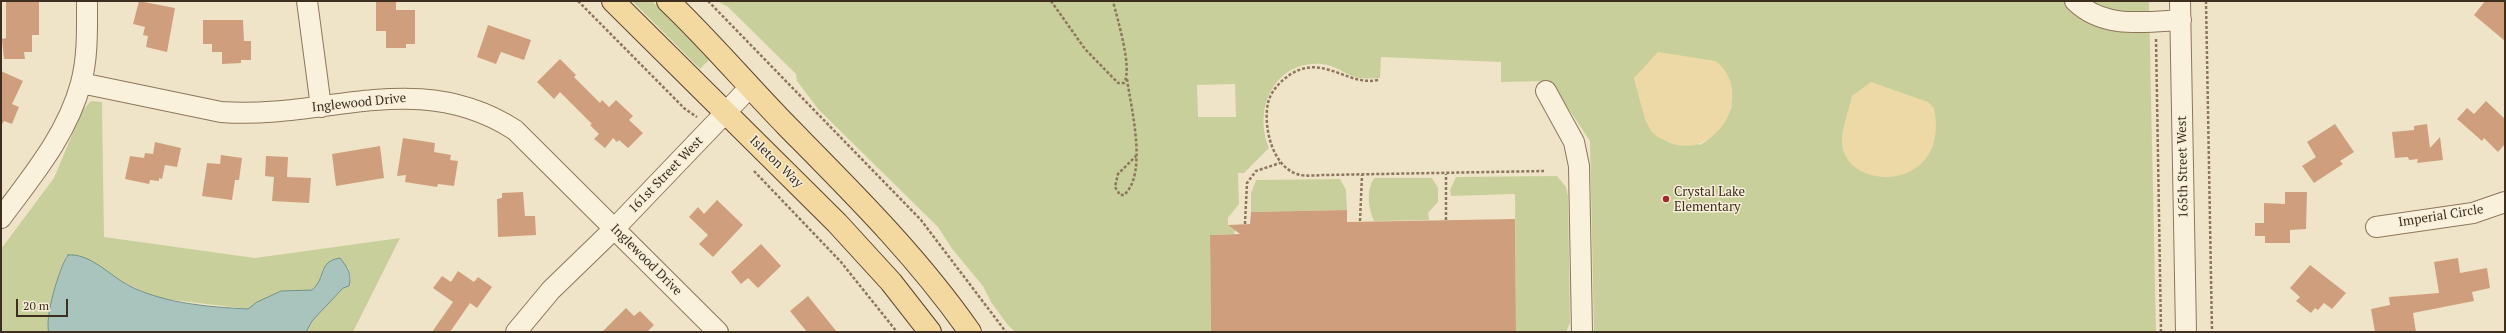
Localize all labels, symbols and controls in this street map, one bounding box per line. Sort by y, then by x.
street label: Inglewood Drive [311,90,407,116]
street label: 165th Street West [2174,116,2192,218]
street label: 161st Street West [625,133,707,217]
street label: Isleton Way [746,133,806,191]
place label: Crystal Lake Elementary [1674,184,1745,215]
marker: Crystal Lake Elementary [1661,194,1671,204]
street label: Imperial Circle [2397,202,2485,230]
street label: Inglewood Drive [607,221,685,299]
scale bar [18,291,70,317]
text: 20 m [23,298,49,313]

